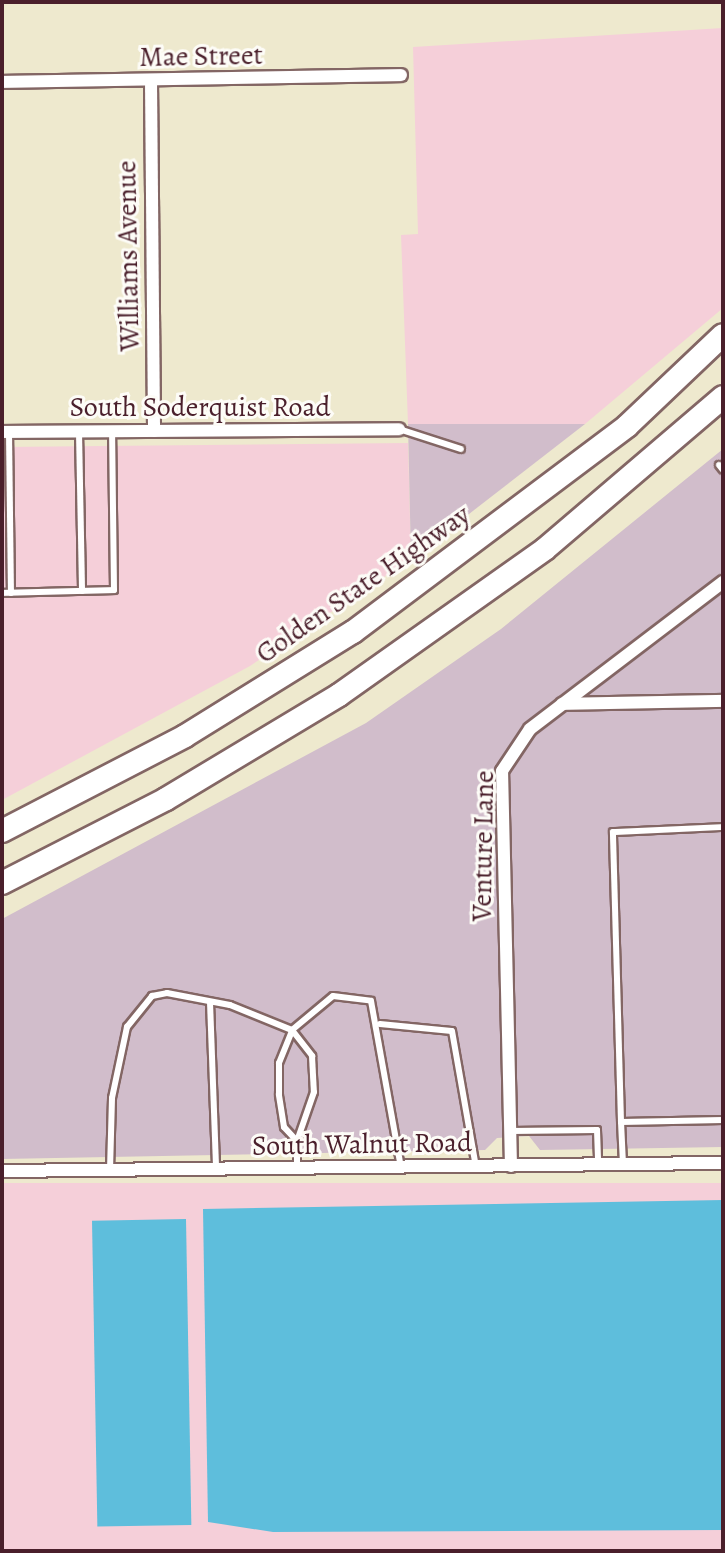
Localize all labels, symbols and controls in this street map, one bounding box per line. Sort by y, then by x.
street label: Mae Street [139,38,263,74]
street label: Williams Avenue [110,160,146,352]
street label: South Soderquist Road [69,390,331,424]
street label: Golden State Highway [250,498,476,670]
street label: Venture Lane [465,770,501,922]
street label: South Walnut Road [252,1125,472,1163]

